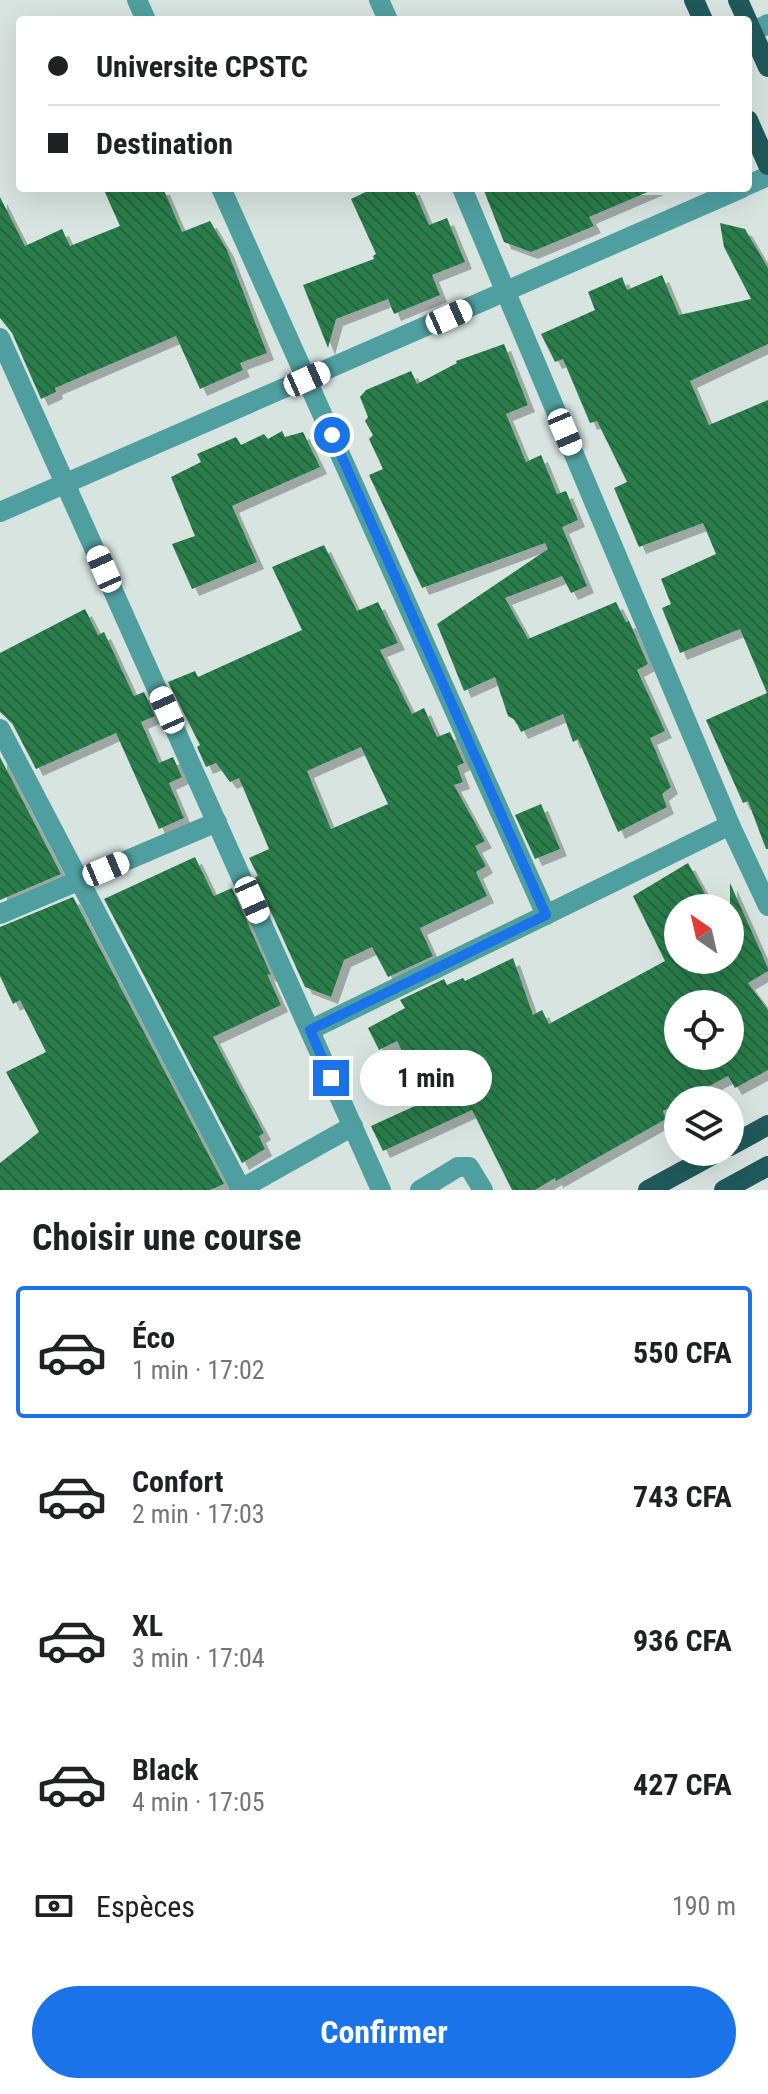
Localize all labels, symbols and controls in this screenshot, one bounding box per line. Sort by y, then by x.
text: Universite CPSTC [96,49,308,84]
text: Destination [96,126,233,161]
car [422,296,476,338]
car [280,358,334,400]
car [545,405,585,459]
route start [314,417,350,453]
car [83,542,125,596]
car [146,683,188,737]
car [79,849,133,889]
car [231,873,273,927]
north arrow [664,894,744,974]
map controls [664,894,744,1166]
button: locate [664,990,744,1070]
callout: 1 min [359,1050,491,1106]
route end [313,1060,349,1096]
text: 1 min [397,1063,455,1093]
button: layers [664,1086,744,1166]
text: Choisir une course [32,1217,301,1259]
icon: car [36,1316,108,1388]
text: Éco [132,1320,175,1355]
text: 550 CFA [633,1335,732,1370]
text: 1 min · 17:02 [132,1355,265,1385]
icon: car [36,1460,108,1532]
text: Confort [132,1464,223,1499]
text: 743 CFA [633,1479,732,1514]
text: 2 min · 17:03 [132,1499,265,1529]
icon: car [36,1604,108,1676]
text: XL [132,1608,163,1643]
text: 936 CFA [633,1623,732,1658]
text: 3 min · 17:04 [132,1643,265,1673]
icon: car [36,1748,108,1820]
text: Black [132,1752,199,1787]
text: 427 CFA [633,1767,732,1802]
text: 4 min · 17:05 [132,1787,265,1817]
icon: cash [32,1884,76,1928]
text: Espèces [96,1889,195,1924]
text: 190 m [672,1891,736,1921]
button: Confirmer [32,1986,736,2078]

